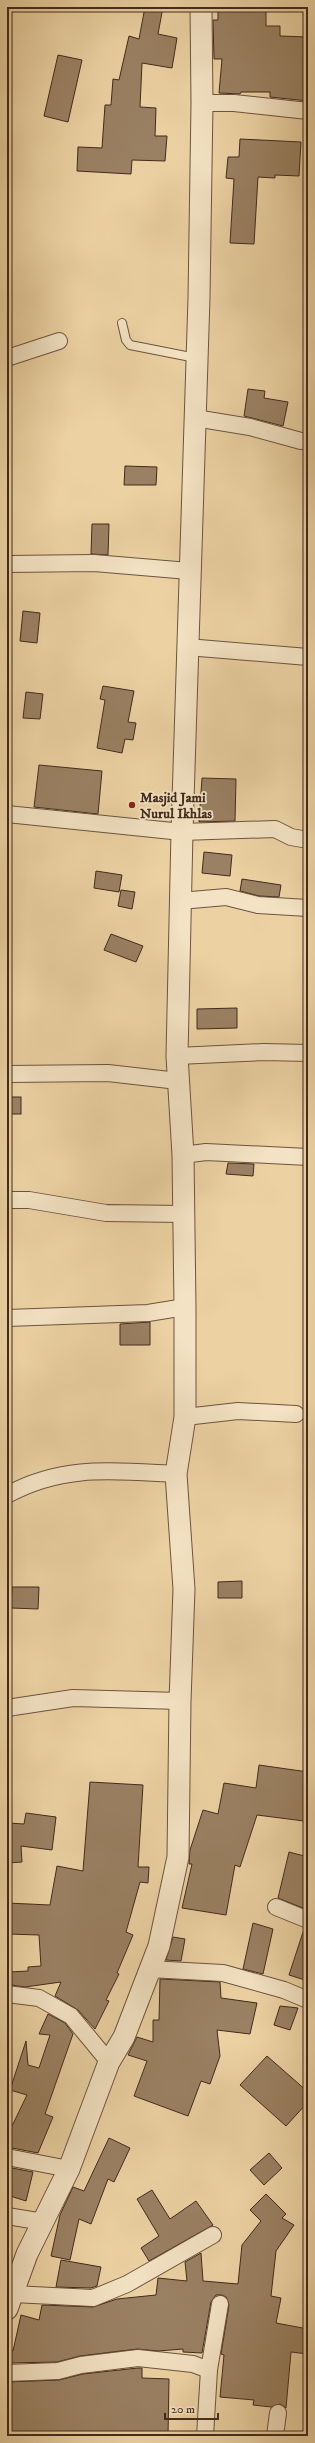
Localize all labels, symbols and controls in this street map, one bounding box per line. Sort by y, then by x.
place label: Masjid Jami Nurul Ikhlas [140,789,212,823]
marker: Masjid Jami Nurul Ikhlas [127,800,137,810]
scale bar [165,2395,218,2421]
text: 20 m [171,2402,195,2417]

